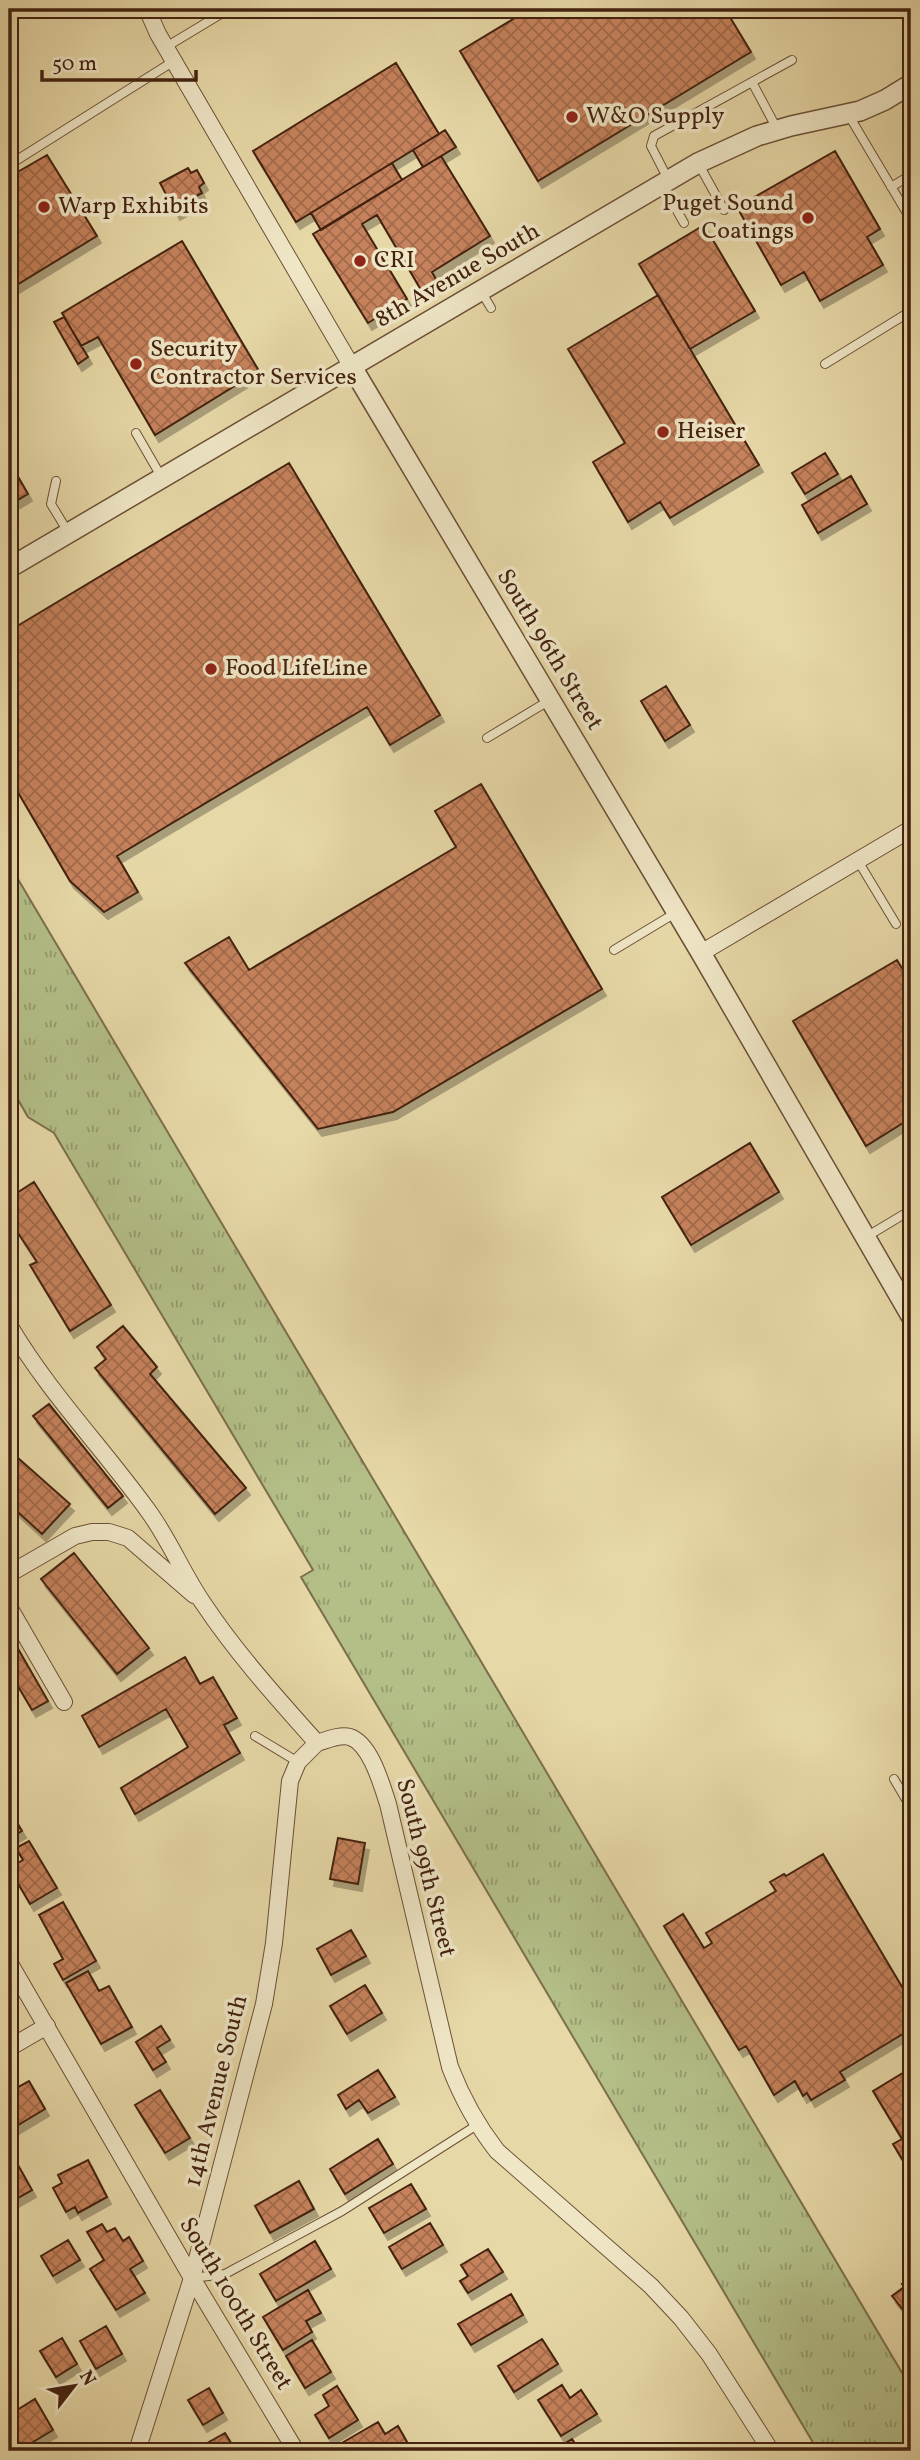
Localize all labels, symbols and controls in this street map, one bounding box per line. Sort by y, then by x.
scale bar [42,38,196,82]
text: 50 m [52,50,97,79]
place label: W&O Supply [586,100,724,134]
marker: W&O Supply [564,109,580,125]
place label: Puget Sound Coatings [662,187,794,249]
place label: Warp Exhibits [58,190,208,224]
marker: Warp Exhibits [36,199,52,215]
marker: Puget Sound Coatings [800,210,816,226]
street label: 8th Avenue South [369,215,547,337]
place label: CRI [374,244,415,278]
marker: CRI [352,253,368,269]
place label: Security Contractor Services [150,333,357,395]
marker: Security Contractor Services [128,356,144,372]
place label: Heiser [677,415,745,449]
marker: Heiser [655,424,671,440]
street label: South 96th Street [487,563,611,737]
place label: Food LifeLine [225,652,368,686]
marker: Food LifeLine [203,661,219,677]
street label: South 99th Street [386,1775,464,1961]
street label: 14th Avenue South [177,1991,257,2191]
street label: South 100th Street [170,2211,300,2397]
north arrow [38,2352,108,2422]
text: N [72,2366,102,2391]

